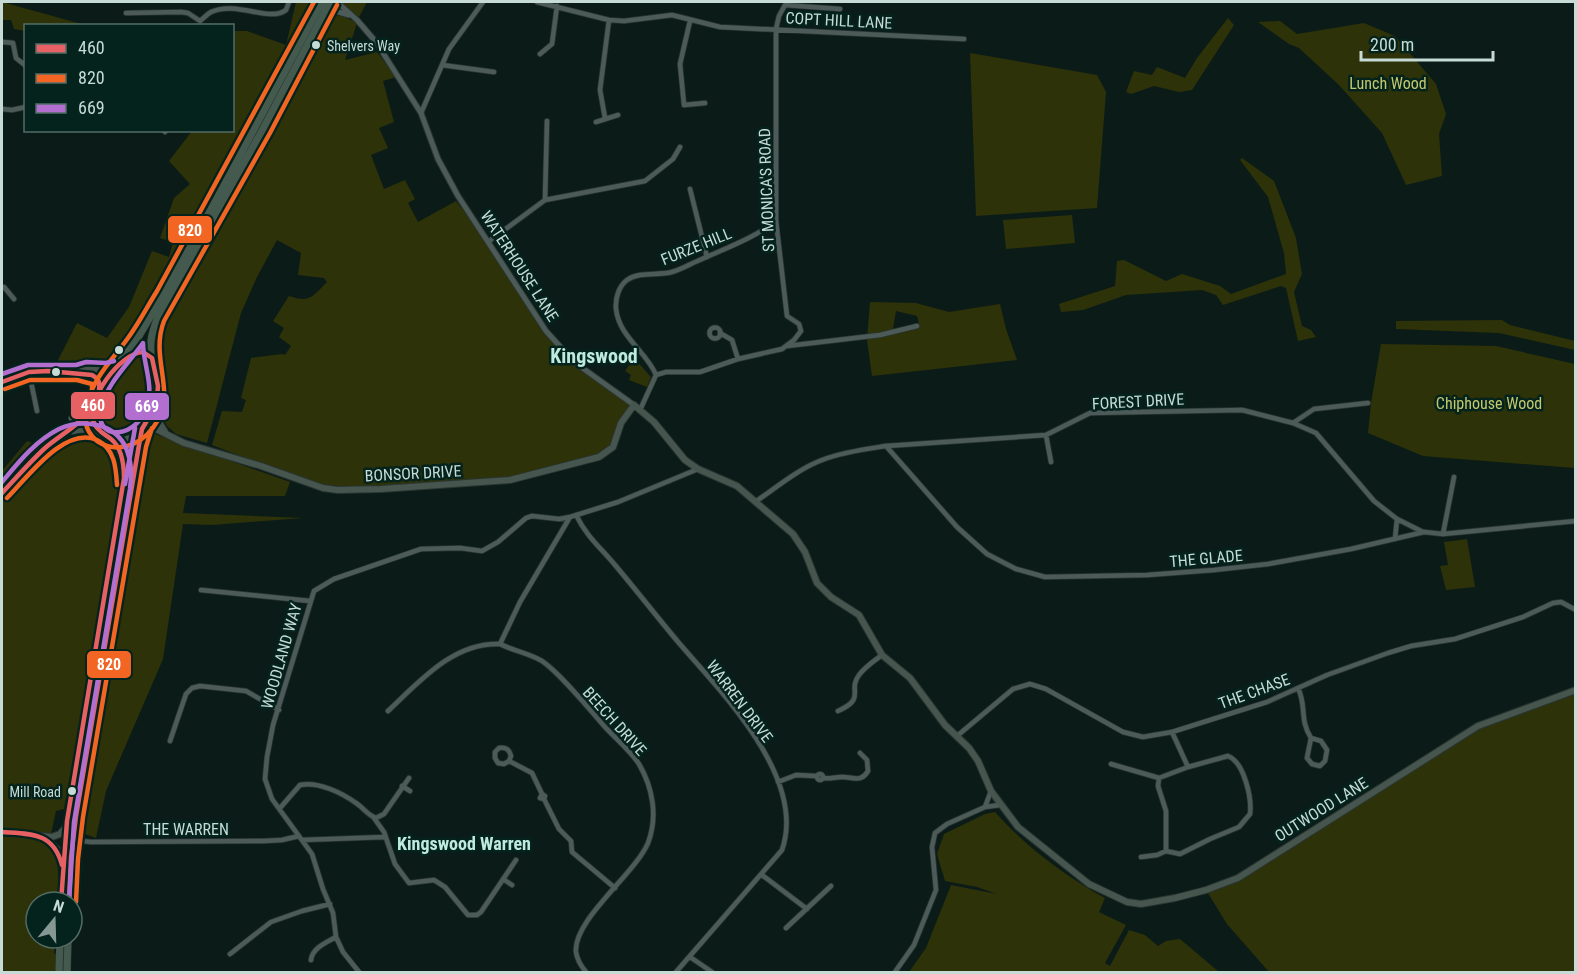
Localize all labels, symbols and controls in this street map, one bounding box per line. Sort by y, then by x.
street label: COPT HILL LANE [785,8,893,33]
legend [24,24,234,132]
scale bar [1361,24,1493,62]
text: 200 m [1370,34,1414,55]
text: 460 [78,37,105,58]
place label: Shelvers Way [327,38,400,54]
marker: Shelvers Way [310,39,322,51]
text: 820 [78,67,105,88]
park label: Lunch Wood [1349,74,1427,93]
text: 669 [78,97,105,118]
street label: ST MONICA'S ROAD [755,128,778,252]
street label: WATERHOUSE LANE [477,207,562,325]
line badge: 820 [167,215,213,244]
text: 820 [178,221,202,240]
street label: FURZE HILL [658,224,735,269]
unlabelled marker [113,344,125,356]
district label: Kingswood [550,344,638,368]
unlabelled marker [50,366,62,378]
street label: FOREST DRIVE [1091,390,1185,413]
line badge: 460 [70,391,116,420]
line badge: 669 [124,392,170,421]
park label: Chiphouse Wood [1436,394,1542,413]
text: 460 [81,396,105,415]
text: 669 [135,397,159,416]
street label: BONSOR DRIVE [364,461,462,486]
street label: THE GLADE [1169,546,1243,571]
street label: WOODLAND WAY [257,601,306,711]
line badge: 820 [86,650,132,679]
text: 820 [97,655,121,674]
street label: WARREN DRIVE [702,656,777,746]
street label: THE CHASE [1216,670,1292,713]
street label: BEECH DRIVE [579,683,650,760]
street label: OUTWOOD LANE [1271,773,1371,846]
place label: Mill Road [9,784,61,800]
marker: Mill Road [66,785,78,797]
street label: THE WARREN [143,820,229,839]
district label: Kingswood Warren [397,833,531,854]
north arrow [24,890,84,950]
text: N [51,896,66,917]

